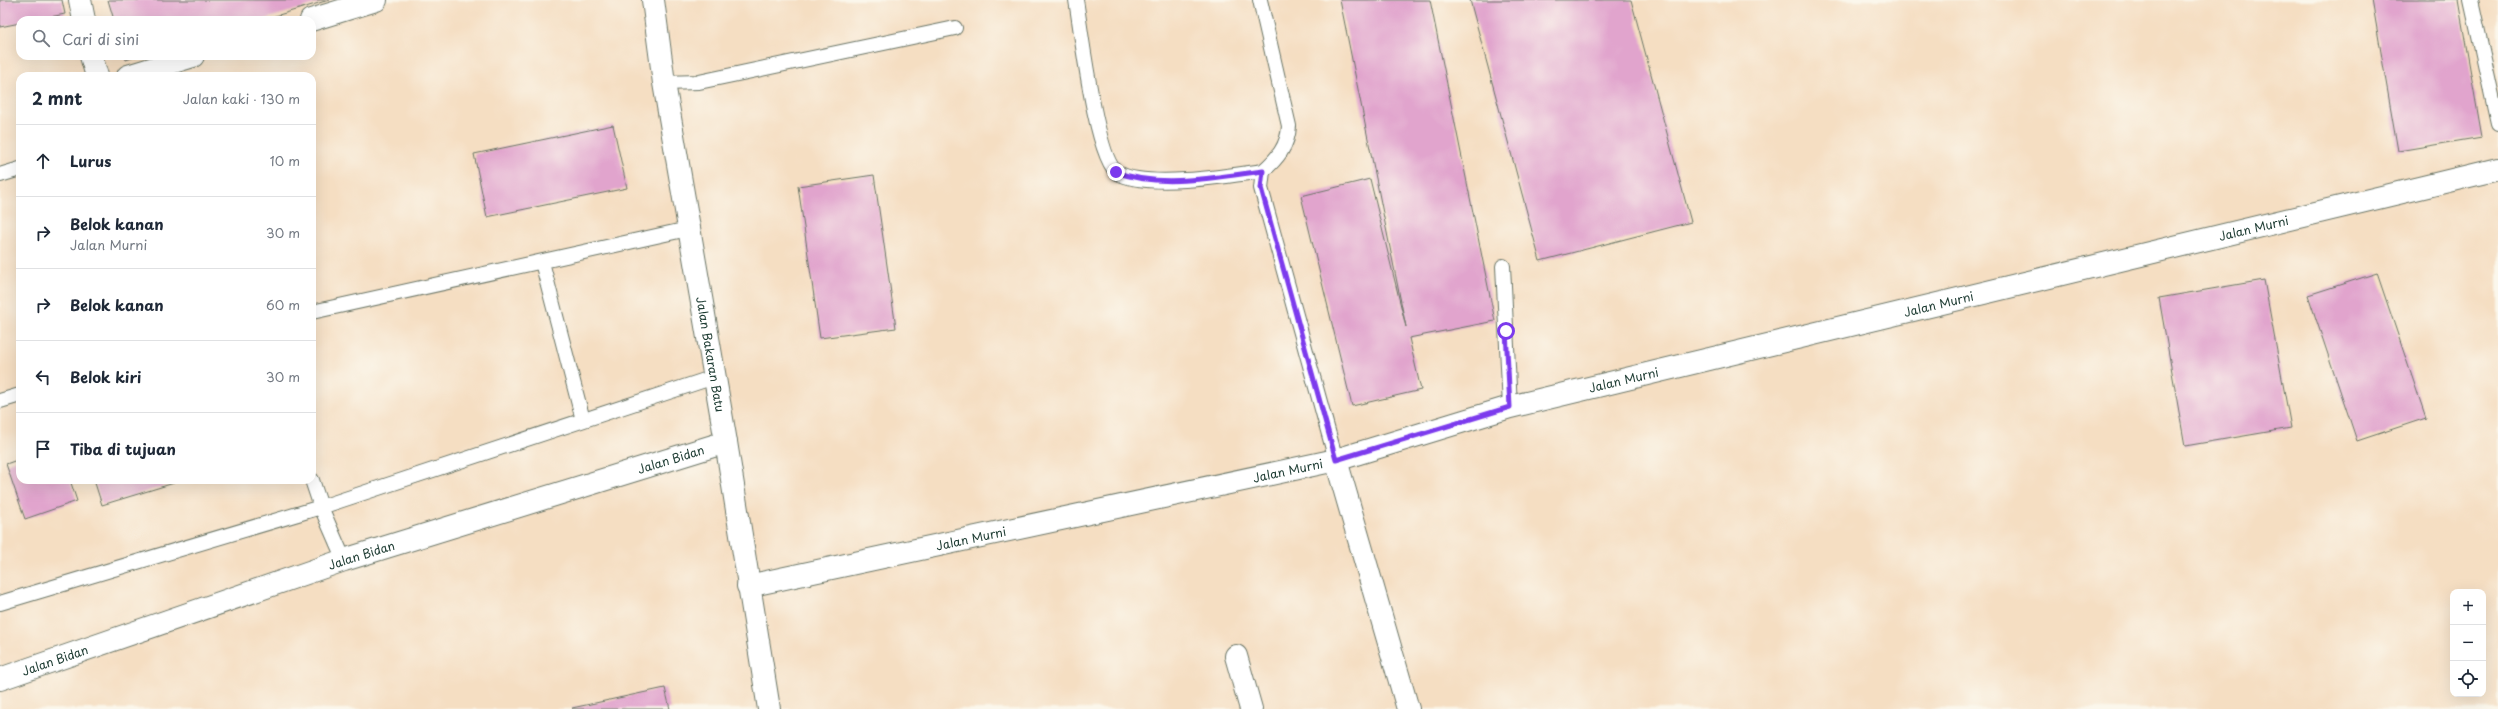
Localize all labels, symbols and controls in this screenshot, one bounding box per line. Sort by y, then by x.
search box [16,16,316,60]
icon: search [30,27,52,49]
text: Cari di sini [62,27,139,50]
text: 2 mnt [32,85,83,111]
text: Jalan kaki · 130 m [183,89,300,108]
text: Lurus [70,149,111,172]
icon: ahead [32,150,54,172]
text: 10 m [270,151,300,170]
route end [1107,163,1125,181]
street label: Jalan Murni [2217,211,2290,245]
text: Belok kanan [70,212,164,235]
icon: right [32,222,54,244]
text: 30 m [266,223,300,242]
text: Jalan Murni [70,235,147,254]
street label: Jalan Murni [1902,287,1975,321]
text: Belok kanan [70,293,164,316]
icon: right [32,294,54,316]
text: 60 m [266,295,300,314]
street label: Jalan Bakaran Batu [692,295,730,413]
route start [1497,322,1515,340]
street label: Jalan Murni [1587,363,1660,397]
text: Belok kiri [70,365,141,388]
icon: left [32,366,54,388]
text: 30 m [266,367,300,386]
text: Tiba di tujuan [70,437,176,460]
icon: arrive [32,438,54,460]
street label: Jalan Bidan [635,440,706,478]
street label: Jalan Murni [1251,454,1325,487]
street label: Jalan Murni [934,522,1008,555]
street label: Jalan Bidan [325,536,397,574]
map controls [2450,589,2486,697]
button: + [2450,589,2486,625]
button: − [2450,625,2486,661]
street label: Jalan Bidan [19,640,90,680]
button: locate [2450,661,2486,697]

